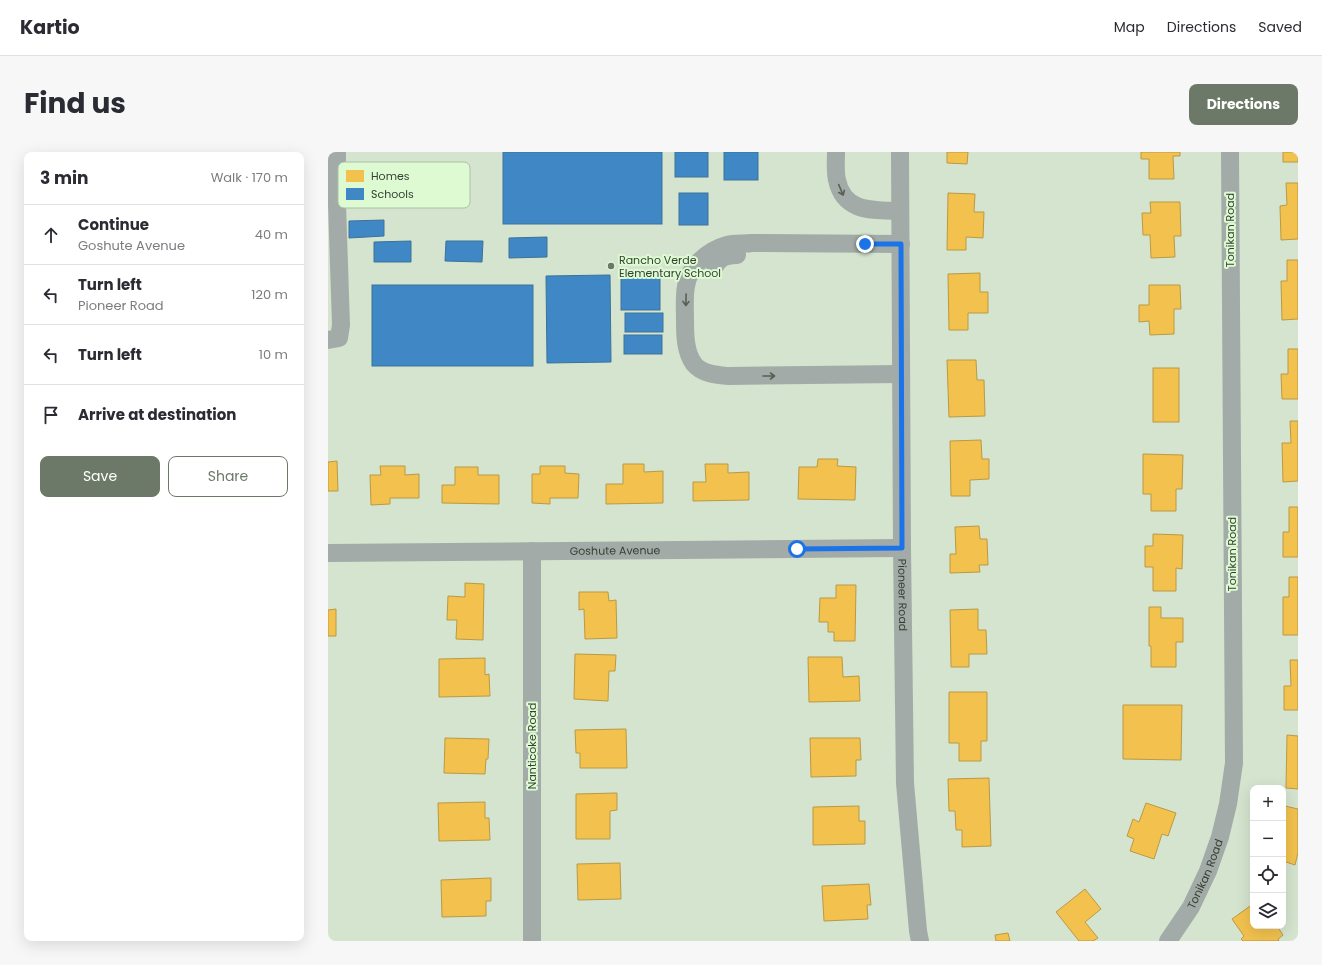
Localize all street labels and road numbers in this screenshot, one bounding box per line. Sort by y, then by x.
street label: Tonikan Road [1222,193,1238,267]
street label: Tonikan Road [1224,517,1240,591]
street label: Goshute Avenue [570,542,661,559]
street label: Pioneer Road [894,559,911,631]
street label: Nanticoke Road [524,703,540,789]
street label: Tonikan Road [1183,837,1227,912]

